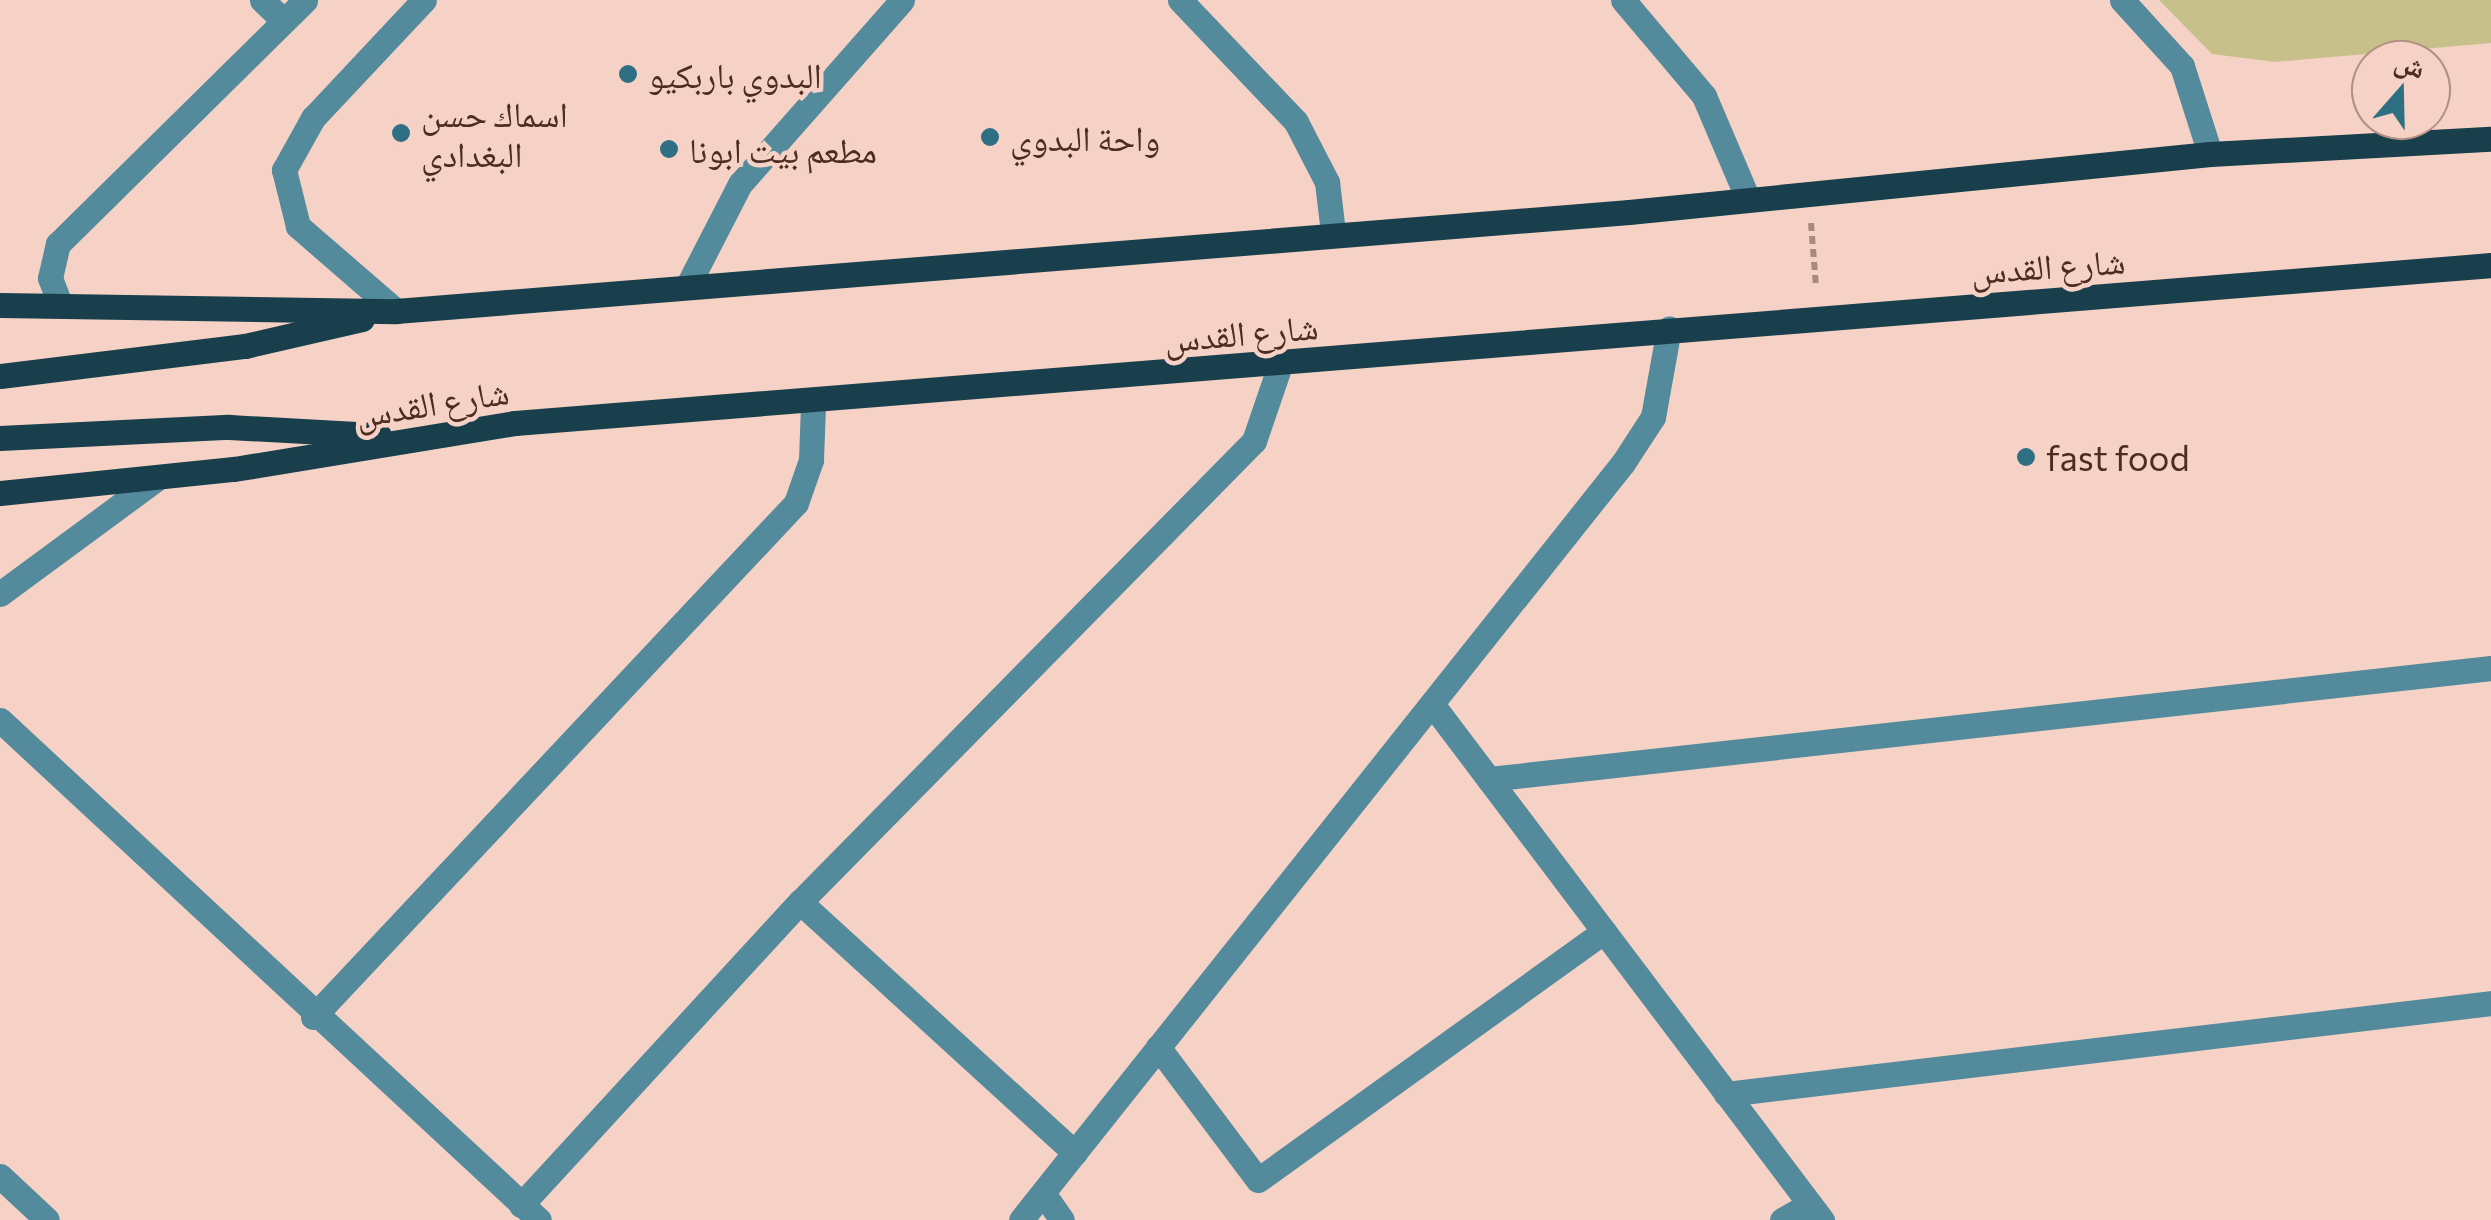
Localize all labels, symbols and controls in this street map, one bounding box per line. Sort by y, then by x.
north arrow [2351,40,2451,140]
text: ش [2391,43,2430,85]
place label: البدوي باربكيو [648,53,822,95]
marker: البدوي باربكيو [617,63,639,85]
place label: اسماك حسن البغدادي [421,92,568,174]
place label: واحة البدوي [1010,116,1160,158]
marker: اسماك حسن البغدادي [390,122,412,144]
marker: واحة البدوي [979,126,1001,148]
place label: مطعم بيت ابونا [689,128,877,170]
marker: مطعم بيت ابونا [658,138,680,160]
street label: شارع القدس [1969,239,2127,291]
street label: شارع القدس [1162,304,1320,360]
street label: شارع القدس [352,369,512,435]
place label: fast food [2046,436,2190,478]
marker: fast food [2015,446,2037,468]

